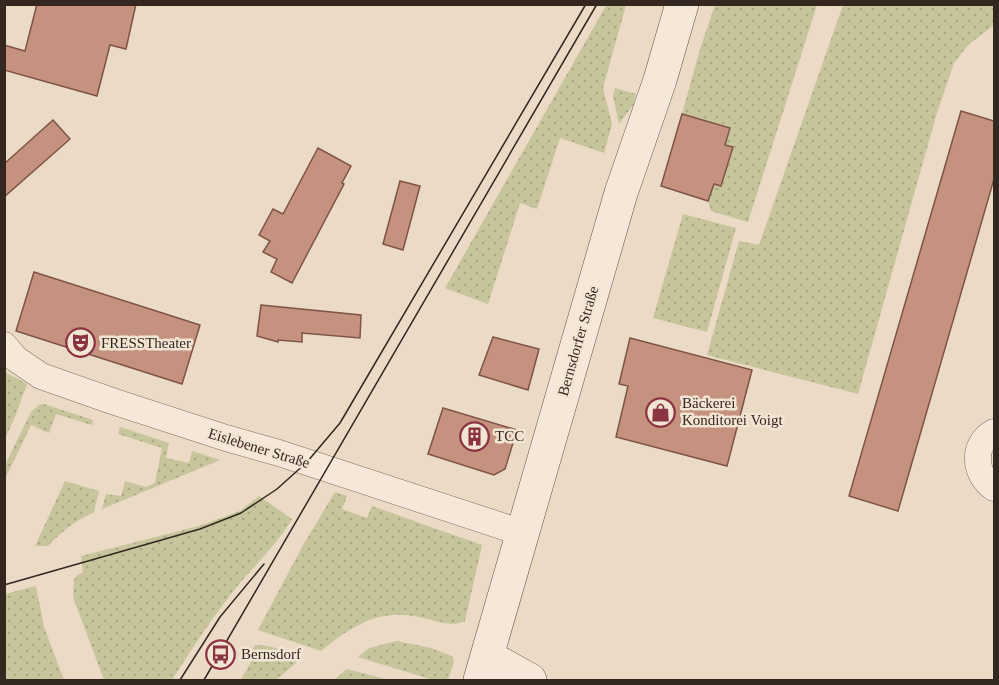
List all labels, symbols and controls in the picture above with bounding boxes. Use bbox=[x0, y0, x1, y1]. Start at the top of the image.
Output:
street label: Bernsdorfer Straße bbox=[555, 284, 601, 398]
theatre icon: FRESSTheater bbox=[64, 327, 96, 359]
place label: FRESSTheater bbox=[101, 335, 191, 351]
place label: Bäckerei Konditorei Voigt bbox=[682, 395, 784, 428]
shop icon: Bäckerei Konditorei Voigt bbox=[645, 396, 677, 428]
building icon: TCC bbox=[458, 420, 490, 452]
street label: Eislebener Straße bbox=[206, 425, 312, 471]
place label: TCC bbox=[495, 428, 524, 444]
bus stop icon: Bernsdorf bbox=[204, 638, 236, 670]
place label: Bernsdorf bbox=[241, 646, 301, 662]

